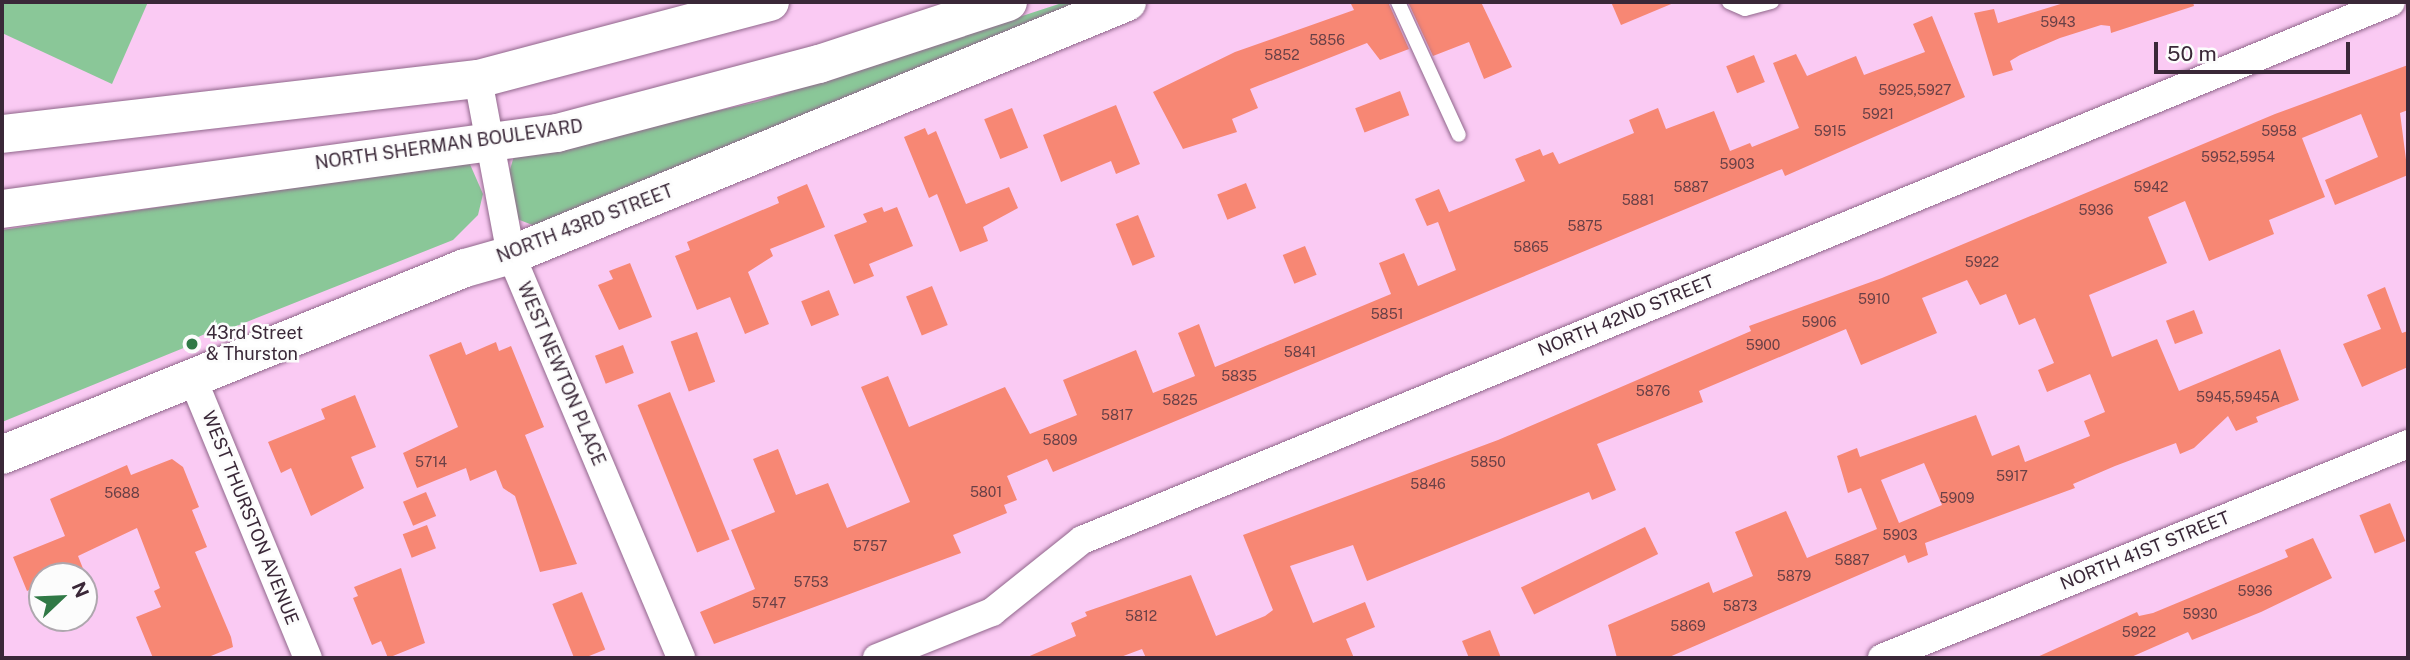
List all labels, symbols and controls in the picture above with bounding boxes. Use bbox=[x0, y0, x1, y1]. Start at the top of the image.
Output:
house number: 5943 bbox=[2040, 14, 2076, 30]
scale bar bbox=[2158, 28, 2354, 72]
house number: 5856 bbox=[1309, 32, 1345, 48]
text: 50 m bbox=[2167, 41, 2217, 66]
house number: 5852 bbox=[1264, 47, 1300, 63]
house number: 5925,5927 bbox=[1879, 82, 1951, 98]
house number: 5921 bbox=[1862, 106, 1894, 122]
street label: NORTH SHERMAN BOULEVARD bbox=[314, 116, 584, 174]
house number: 5915 bbox=[1814, 123, 1846, 139]
house number: 5958 bbox=[2261, 123, 2297, 139]
house number: 5952,5954 bbox=[2201, 149, 2275, 165]
house number: 5903 bbox=[1720, 156, 1754, 172]
house number: 5887 bbox=[1673, 179, 1709, 195]
house number: 5942 bbox=[2134, 179, 2168, 195]
street label: NORTH 43RD STREET bbox=[494, 180, 676, 268]
house number: 5881 bbox=[1622, 192, 1654, 208]
house number: 5936 bbox=[2078, 202, 2114, 218]
house number: 5875 bbox=[1567, 218, 1603, 234]
house number: 5865 bbox=[1513, 239, 1549, 255]
house number: 5922 bbox=[1965, 254, 1999, 270]
street label: NORTH 42ND STREET bbox=[1535, 271, 1717, 361]
street label: WEST NEWTON PLACE bbox=[512, 279, 610, 469]
house number: 5910 bbox=[1858, 291, 1890, 307]
house number: 5851 bbox=[1371, 306, 1403, 322]
house number: 5906 bbox=[1802, 314, 1836, 330]
place label: 43rd Street & Thurston bbox=[206, 323, 303, 366]
marker: 43rd Street & Thurston bbox=[184, 336, 200, 352]
house number: 5900 bbox=[1746, 337, 1780, 353]
house number: 5841 bbox=[1284, 344, 1316, 360]
house number: 5835 bbox=[1221, 368, 1257, 384]
house number: 5876 bbox=[1636, 383, 1670, 399]
house number: 5945,5945A bbox=[2196, 389, 2280, 405]
house number: 5825 bbox=[1162, 392, 1198, 408]
house number: 5817 bbox=[1101, 407, 1133, 423]
street label: WEST THURSTON AVENUE bbox=[197, 408, 303, 628]
house number: 5809 bbox=[1042, 432, 1078, 448]
house number: 5714 bbox=[415, 454, 447, 470]
house number: 5850 bbox=[1470, 454, 1506, 470]
house number: 5917 bbox=[1996, 468, 2028, 484]
house number: 5846 bbox=[1410, 476, 1446, 492]
house number: 5801 bbox=[970, 484, 1002, 500]
house number: 5688 bbox=[104, 485, 140, 501]
house number: 5909 bbox=[1940, 490, 1974, 506]
street label: NORTH 41ST STREET bbox=[2057, 507, 2233, 595]
house number: 5903 bbox=[1883, 527, 1917, 543]
house number: 5757 bbox=[853, 538, 887, 554]
house number: 5887 bbox=[1834, 552, 1870, 568]
north arrow bbox=[28, 562, 98, 632]
house number: 5879 bbox=[1777, 568, 1811, 584]
house number: 5753 bbox=[793, 574, 829, 590]
text: N bbox=[67, 578, 94, 601]
house number: 5936 bbox=[2237, 583, 2273, 599]
house number: 5747 bbox=[752, 595, 786, 611]
house number: 5873 bbox=[1723, 598, 1757, 614]
house number: 5930 bbox=[2183, 606, 2217, 622]
house number: 5812 bbox=[1125, 608, 1157, 624]
house number: 5869 bbox=[1670, 618, 1706, 634]
house number: 5922 bbox=[2122, 624, 2156, 640]

